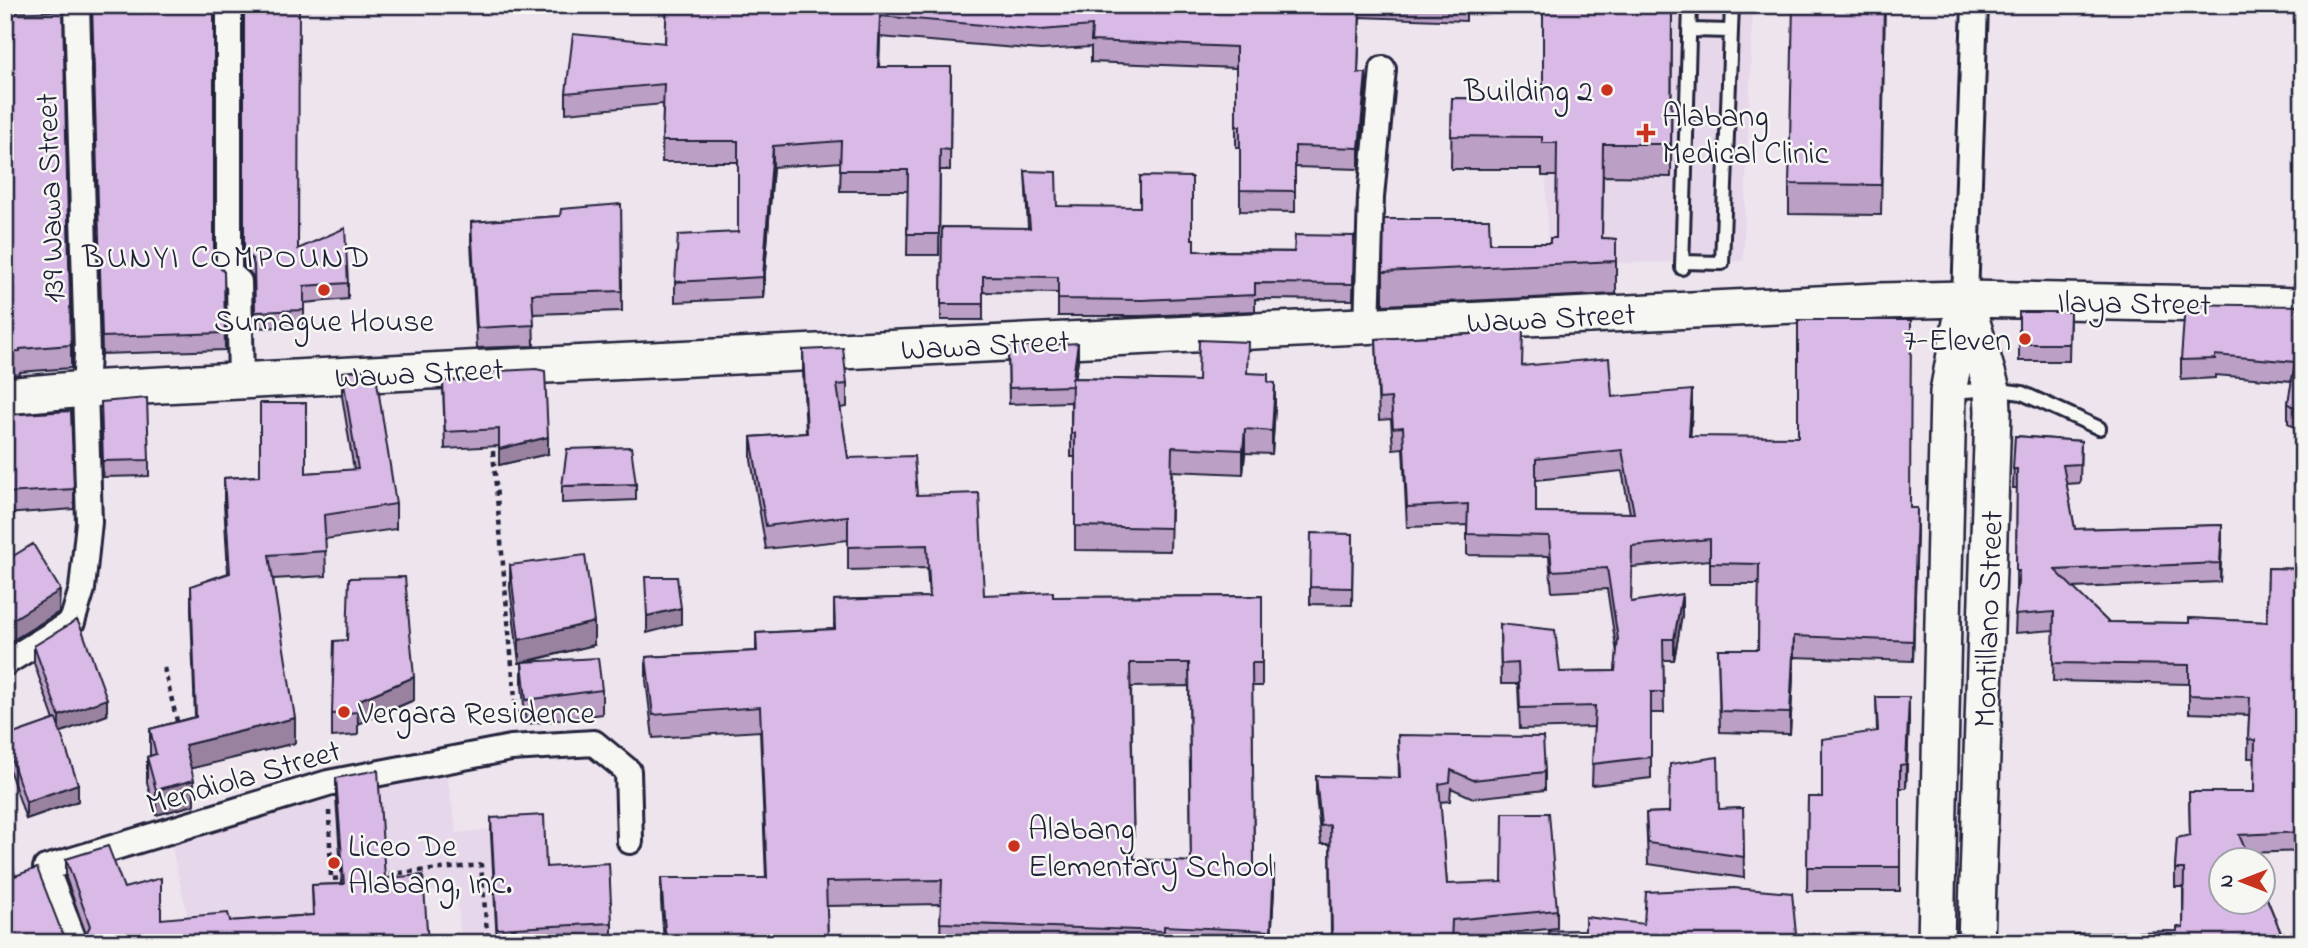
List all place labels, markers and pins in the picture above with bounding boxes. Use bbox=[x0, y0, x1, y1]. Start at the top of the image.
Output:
place label: Building 2 bbox=[1463, 70, 1593, 117]
marker: Building 2 bbox=[1599, 82, 1615, 98]
place label: Alabang Medical Clinic bbox=[1662, 95, 1830, 179]
marker: Alabang Medical Clinic bbox=[1636, 123, 1656, 143]
marker: Sumague House bbox=[316, 282, 332, 298]
place label: Sumague House bbox=[214, 300, 435, 347]
place label: 7-Eleven bbox=[1903, 319, 2011, 366]
marker: 7-Eleven bbox=[2017, 331, 2033, 347]
place label: Vergara Residence bbox=[357, 692, 596, 739]
marker: Vergara Residence bbox=[336, 704, 352, 720]
place label: Alabang Elementary School bbox=[1028, 808, 1273, 892]
place label: Liceo De Alabang, Inc. bbox=[348, 825, 512, 909]
marker: Alabang Elementary School bbox=[1006, 838, 1022, 854]
marker: Liceo De Alabang, Inc. bbox=[326, 855, 342, 871]

